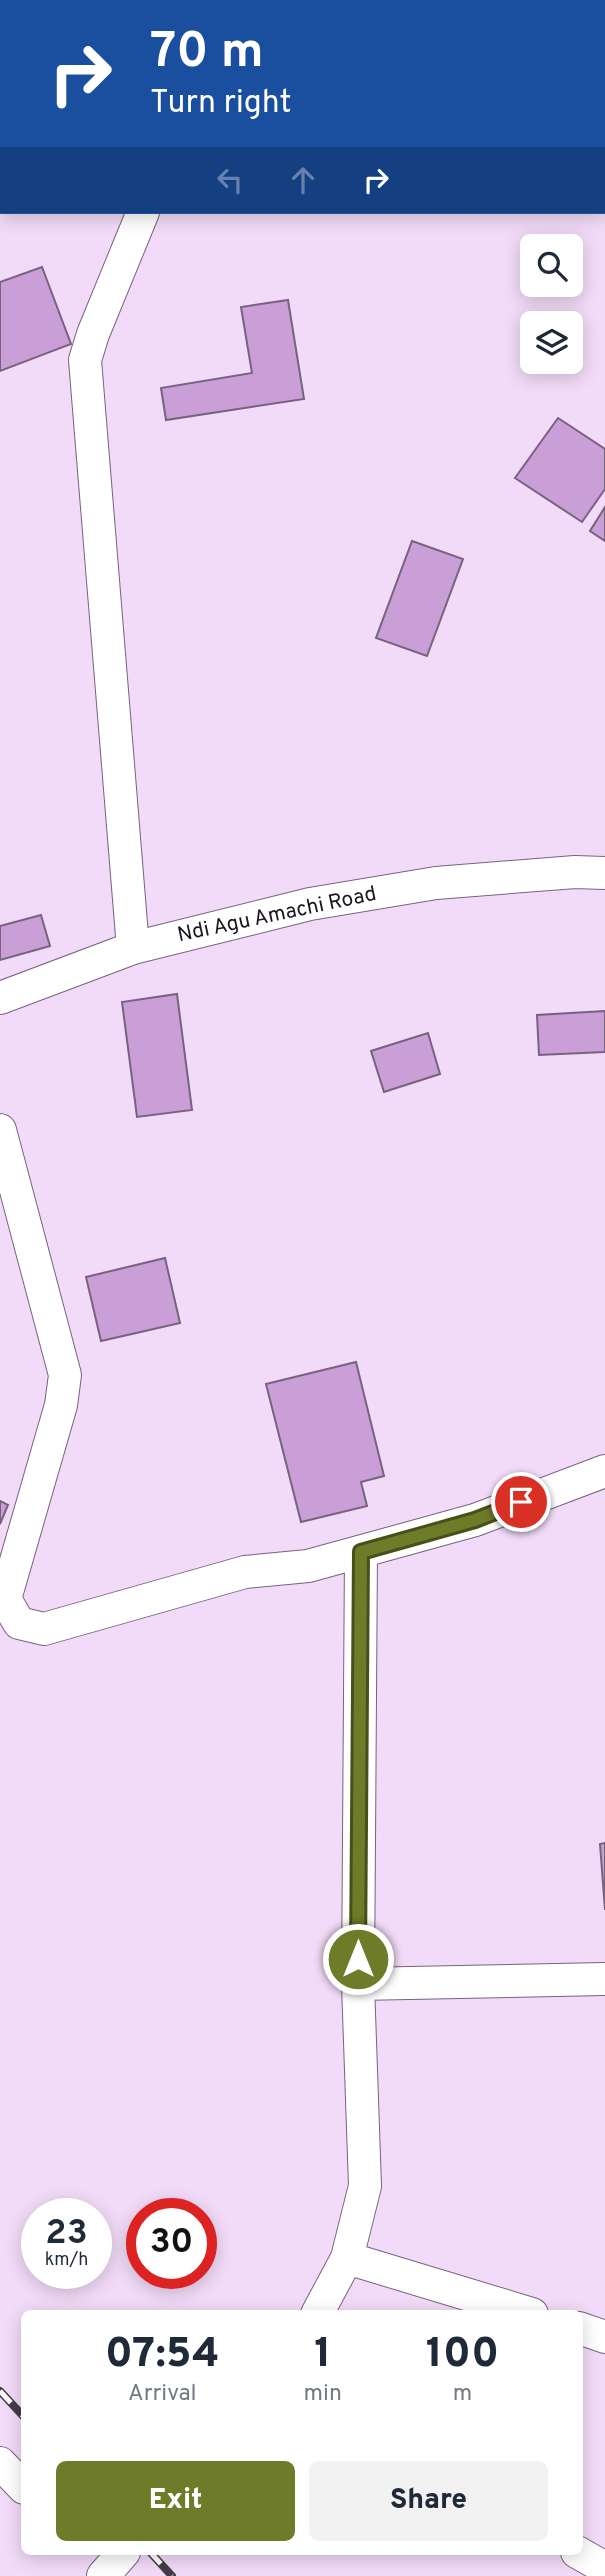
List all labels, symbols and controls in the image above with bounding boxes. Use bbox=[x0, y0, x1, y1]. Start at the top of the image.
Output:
text: 70 m bbox=[150, 23, 264, 85]
icon: right bbox=[35, 28, 126, 119]
text: Turn right bbox=[150, 84, 292, 124]
icon: left bbox=[211, 161, 249, 199]
icon: ahead bbox=[284, 161, 322, 199]
icon: right bbox=[357, 161, 395, 199]
map controls bbox=[520, 234, 583, 374]
button: search bbox=[520, 234, 583, 297]
button: layers bbox=[520, 311, 583, 374]
street label: Ndi Agu Amachi Road bbox=[175, 881, 379, 949]
pin bbox=[491, 1472, 551, 1532]
icon: arrive bbox=[502, 1483, 540, 1521]
position arrow bbox=[321, 1922, 395, 1996]
speed limit sign: 30 bbox=[126, 2198, 217, 2289]
text: 23 bbox=[45, 2212, 88, 2256]
text: km/h bbox=[45, 2249, 88, 2272]
text: 07:54 bbox=[105, 2329, 220, 2382]
text: 1 bbox=[314, 2329, 331, 2382]
text: 100 bbox=[426, 2329, 499, 2382]
text: Arrival bbox=[128, 2380, 197, 2409]
text: min bbox=[304, 2380, 342, 2409]
text: m bbox=[453, 2380, 472, 2409]
button: Exit bbox=[56, 2461, 295, 2541]
button: Share bbox=[309, 2461, 548, 2541]

